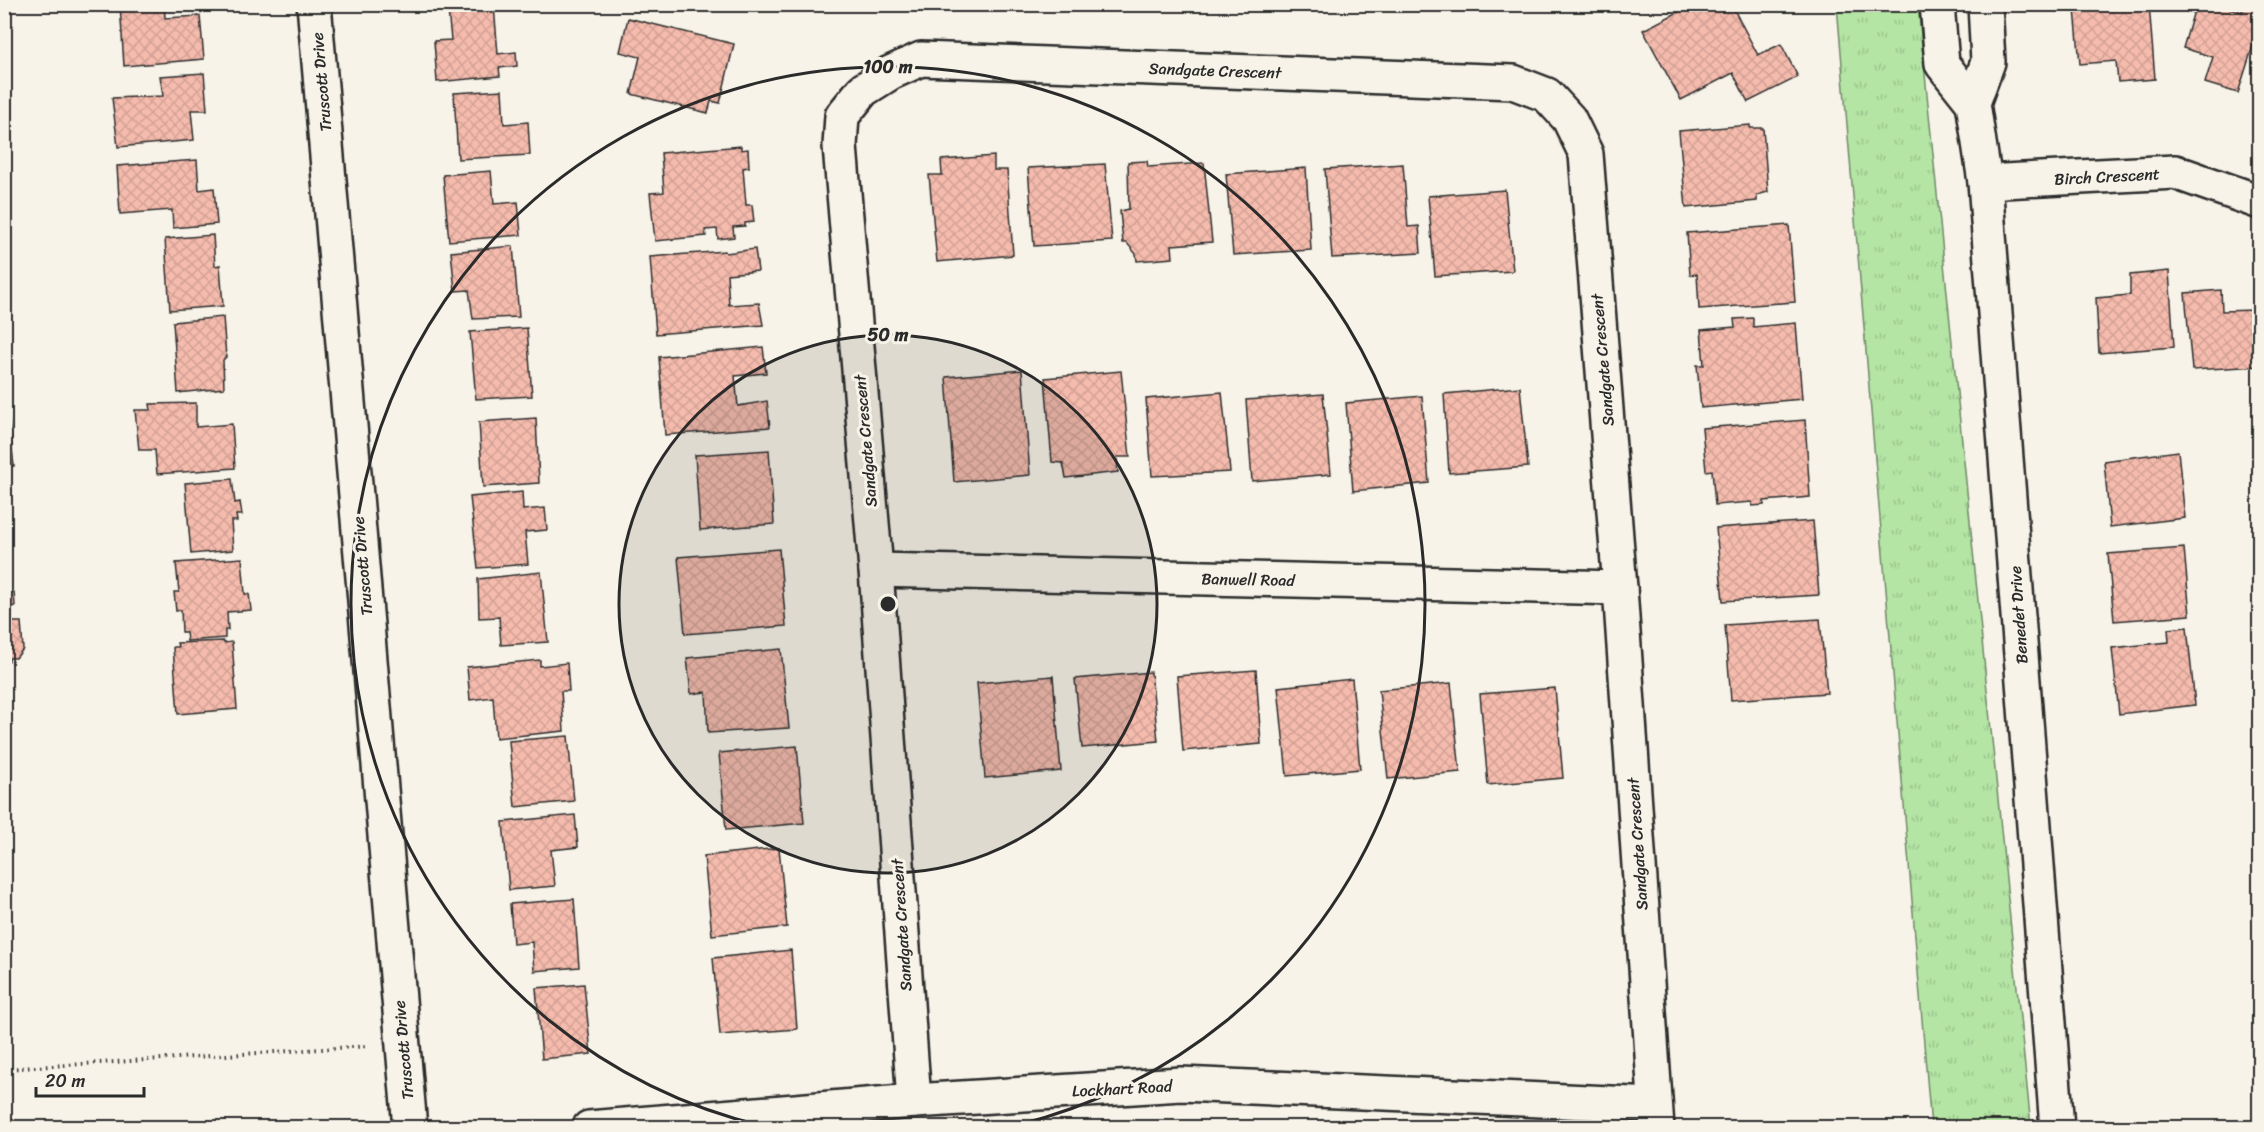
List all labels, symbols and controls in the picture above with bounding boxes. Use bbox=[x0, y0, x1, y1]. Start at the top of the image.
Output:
street label: Truscott Drive bbox=[303, 31, 340, 133]
text: 100 m bbox=[864, 51, 913, 83]
street label: Sandgate Crescent bbox=[1148, 54, 1282, 87]
street label: Birch Crescent bbox=[2054, 159, 2160, 194]
street label: Sandgate Crescent bbox=[1582, 292, 1623, 427]
text: 50 m bbox=[868, 319, 909, 351]
street label: Sandgate Crescent bbox=[845, 373, 886, 508]
street label: Truscott Drive bbox=[344, 515, 381, 617]
street label: Banwell Road bbox=[1201, 564, 1297, 595]
street label: Benedet Drive bbox=[2001, 565, 2036, 665]
centre of rings bbox=[878, 594, 898, 614]
street label: Sandgate Crescent bbox=[1618, 776, 1657, 911]
street label: Sandgate Crescent bbox=[882, 857, 921, 992]
street label: Truscott Drive bbox=[385, 999, 422, 1101]
scale bar bbox=[36, 1060, 144, 1098]
text: 20 m bbox=[45, 1065, 85, 1097]
street label: Lockhart Road bbox=[1071, 1071, 1174, 1106]

